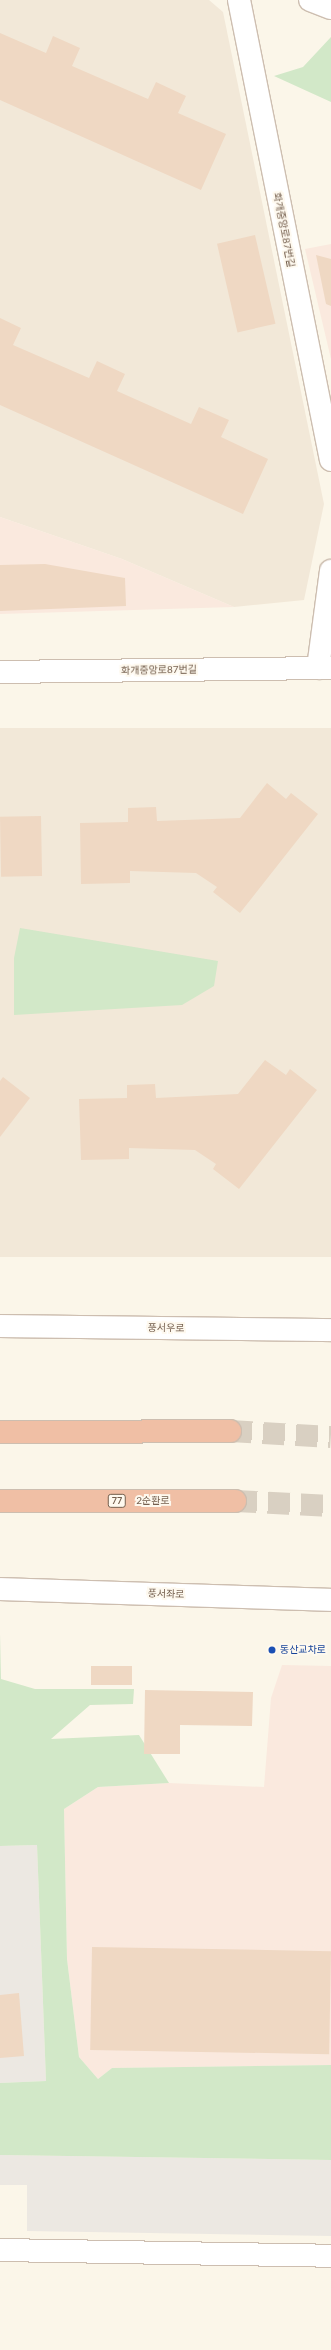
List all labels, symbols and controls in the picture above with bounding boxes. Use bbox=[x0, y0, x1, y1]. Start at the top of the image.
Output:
street label: 화개중앙로87번길 bbox=[271, 192, 297, 268]
street label: 화개중앙로87번길 bbox=[121, 663, 197, 677]
street label: 풍서우로 bbox=[147, 1322, 185, 1334]
road number: 77 bbox=[107, 1494, 127, 1508]
street label: 2순환로 bbox=[136, 1495, 170, 1507]
street label: 풍서좌로 bbox=[147, 1587, 185, 1601]
place label: 동산교차로 bbox=[280, 1644, 326, 1656]
marker: 동산교차로 bbox=[267, 1645, 277, 1655]

